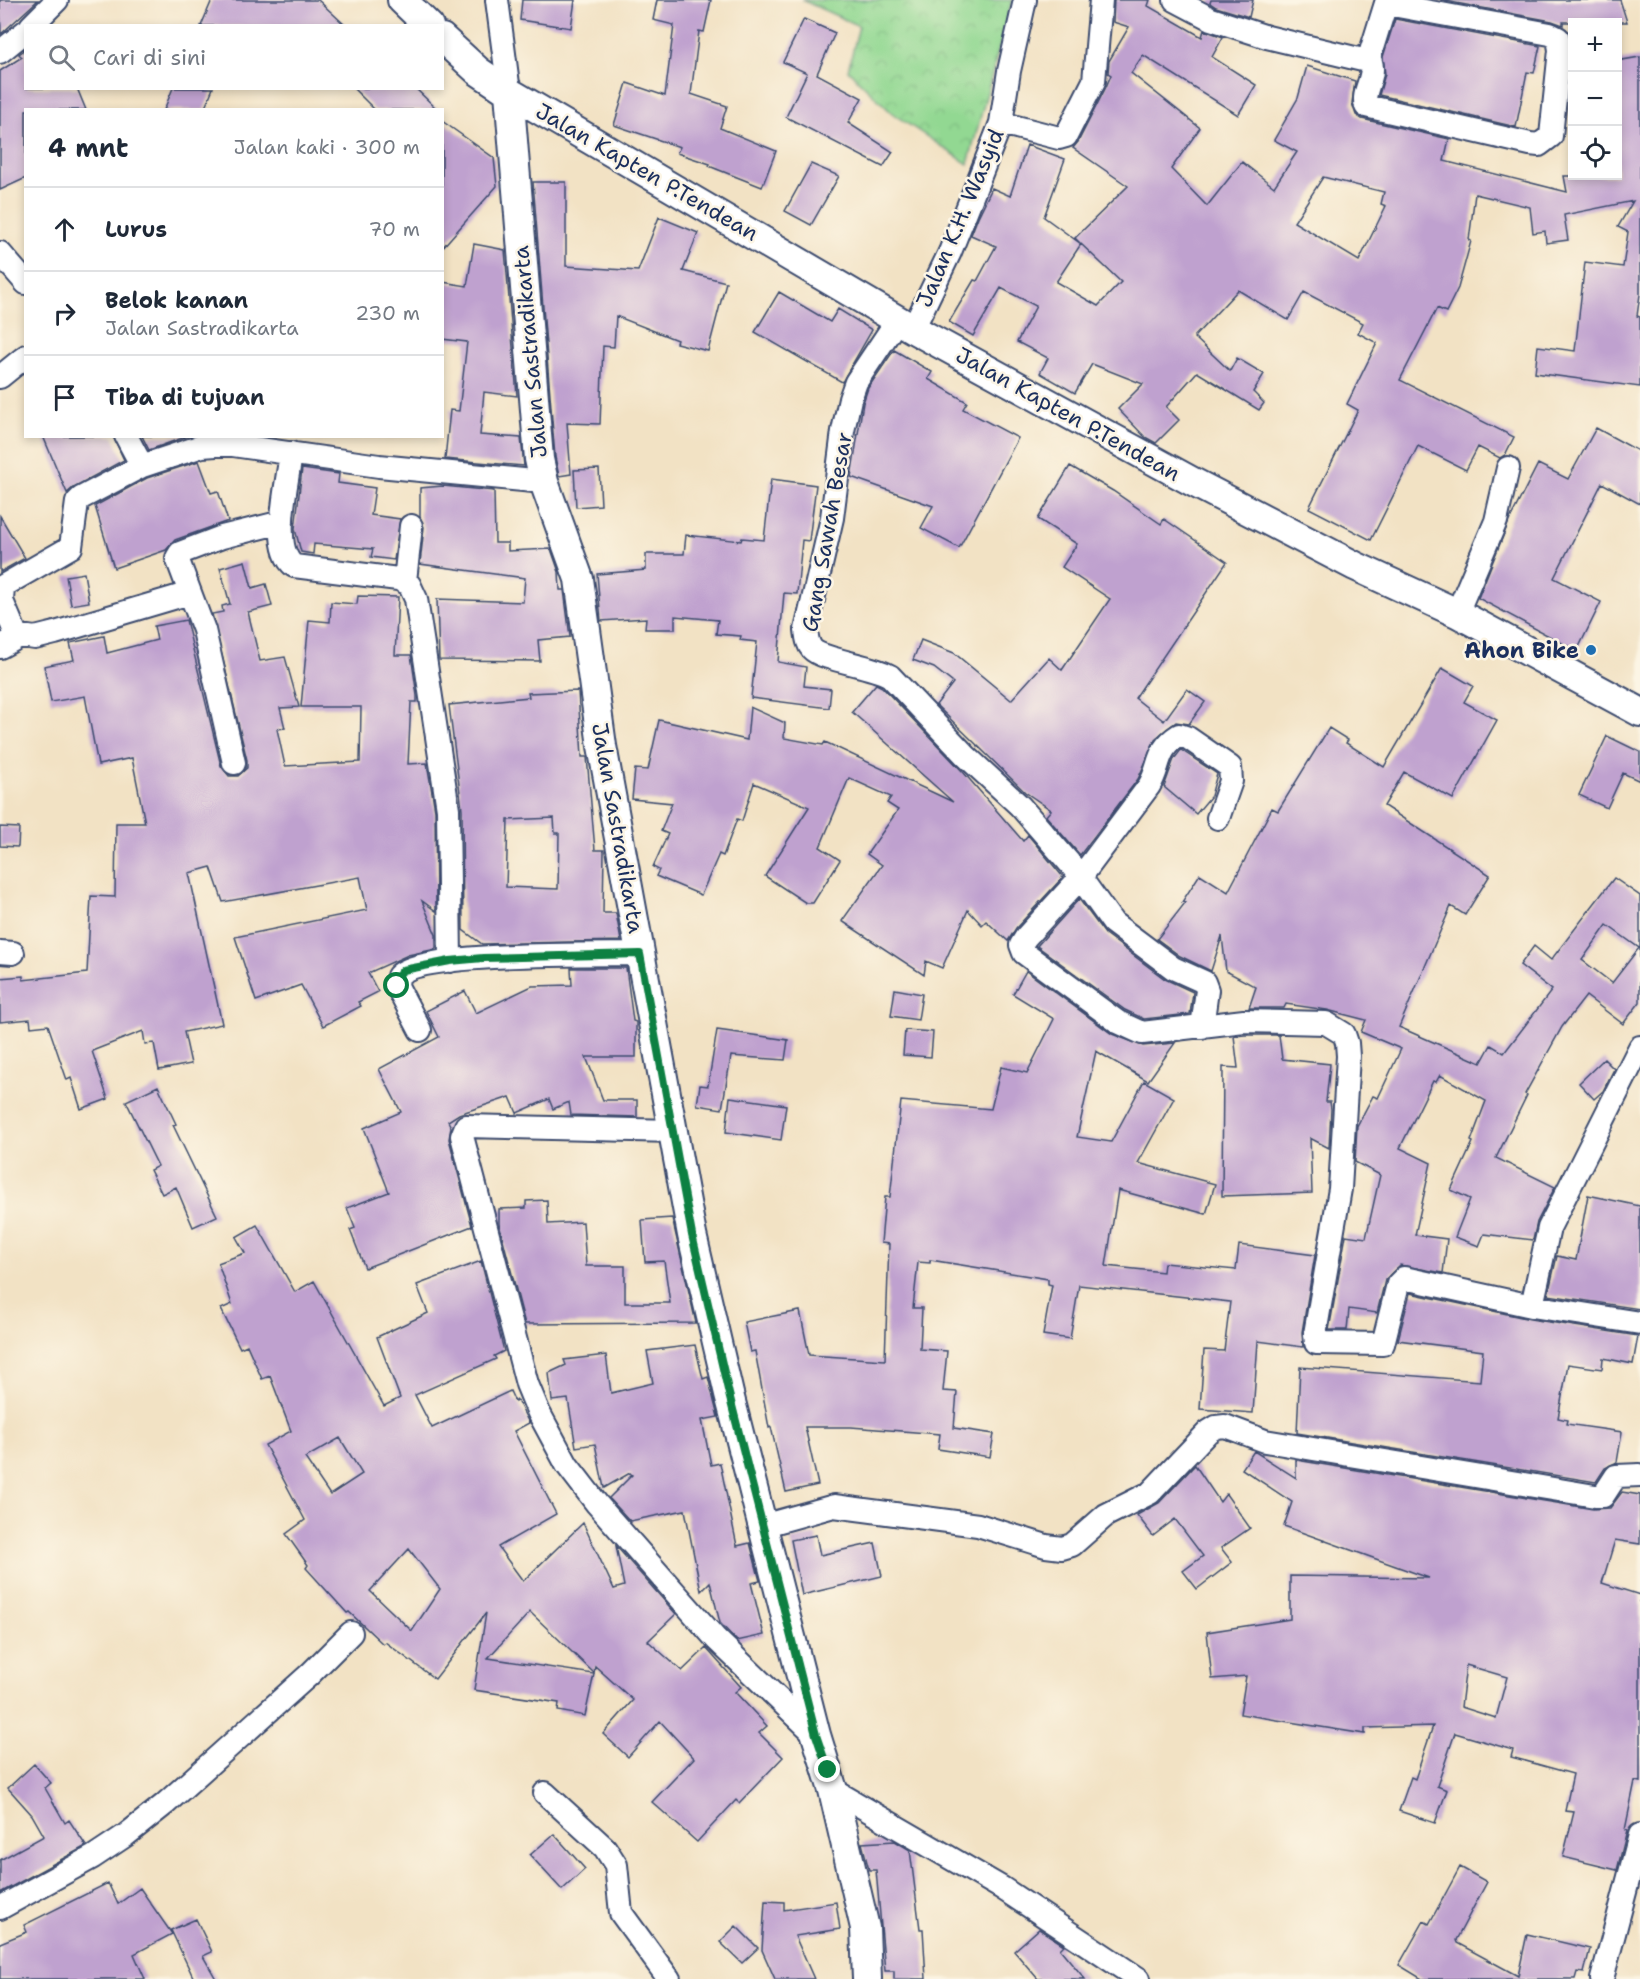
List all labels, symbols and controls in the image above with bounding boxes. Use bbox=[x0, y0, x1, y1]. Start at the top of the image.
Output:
map controls bbox=[1568, 18, 1622, 180]
button: + bbox=[1568, 18, 1622, 72]
search box bbox=[24, 24, 444, 90]
icon: search bbox=[45, 41, 78, 74]
text: Cari di sini bbox=[93, 43, 206, 72]
button: − bbox=[1568, 72, 1622, 126]
street label: Jalan Kapten P.Tendean bbox=[530, 96, 764, 248]
street label: Jalan K.H. Wasyid bbox=[909, 124, 1011, 312]
button: locate bbox=[1568, 126, 1622, 180]
text: 4 mnt bbox=[48, 130, 128, 165]
text: Jalan kaki · 300 m bbox=[234, 134, 420, 160]
icon: ahead bbox=[48, 213, 81, 246]
text: Lurus bbox=[105, 215, 167, 244]
text: 70 m bbox=[368, 216, 420, 242]
street label: Jalan Sastradikarta bbox=[506, 244, 554, 459]
text: Belok kanan bbox=[105, 286, 248, 315]
icon: right bbox=[48, 297, 81, 330]
text: 230 m bbox=[355, 300, 420, 326]
text: Jalan Sastradikarta bbox=[105, 315, 299, 341]
street label: Jalan Kapten P.Tendean bbox=[951, 340, 1185, 488]
icon: arrive bbox=[48, 381, 81, 414]
text: Tiba di tujuan bbox=[105, 383, 265, 412]
street label: Gang Sawah Besar bbox=[795, 430, 859, 634]
place label: Ahon Bike bbox=[1464, 636, 1579, 665]
marker: Ahon Bike bbox=[1584, 643, 1598, 657]
street label: Jalan Sastradikarta bbox=[585, 721, 651, 936]
route start bbox=[383, 972, 409, 998]
route end bbox=[814, 1756, 840, 1782]

